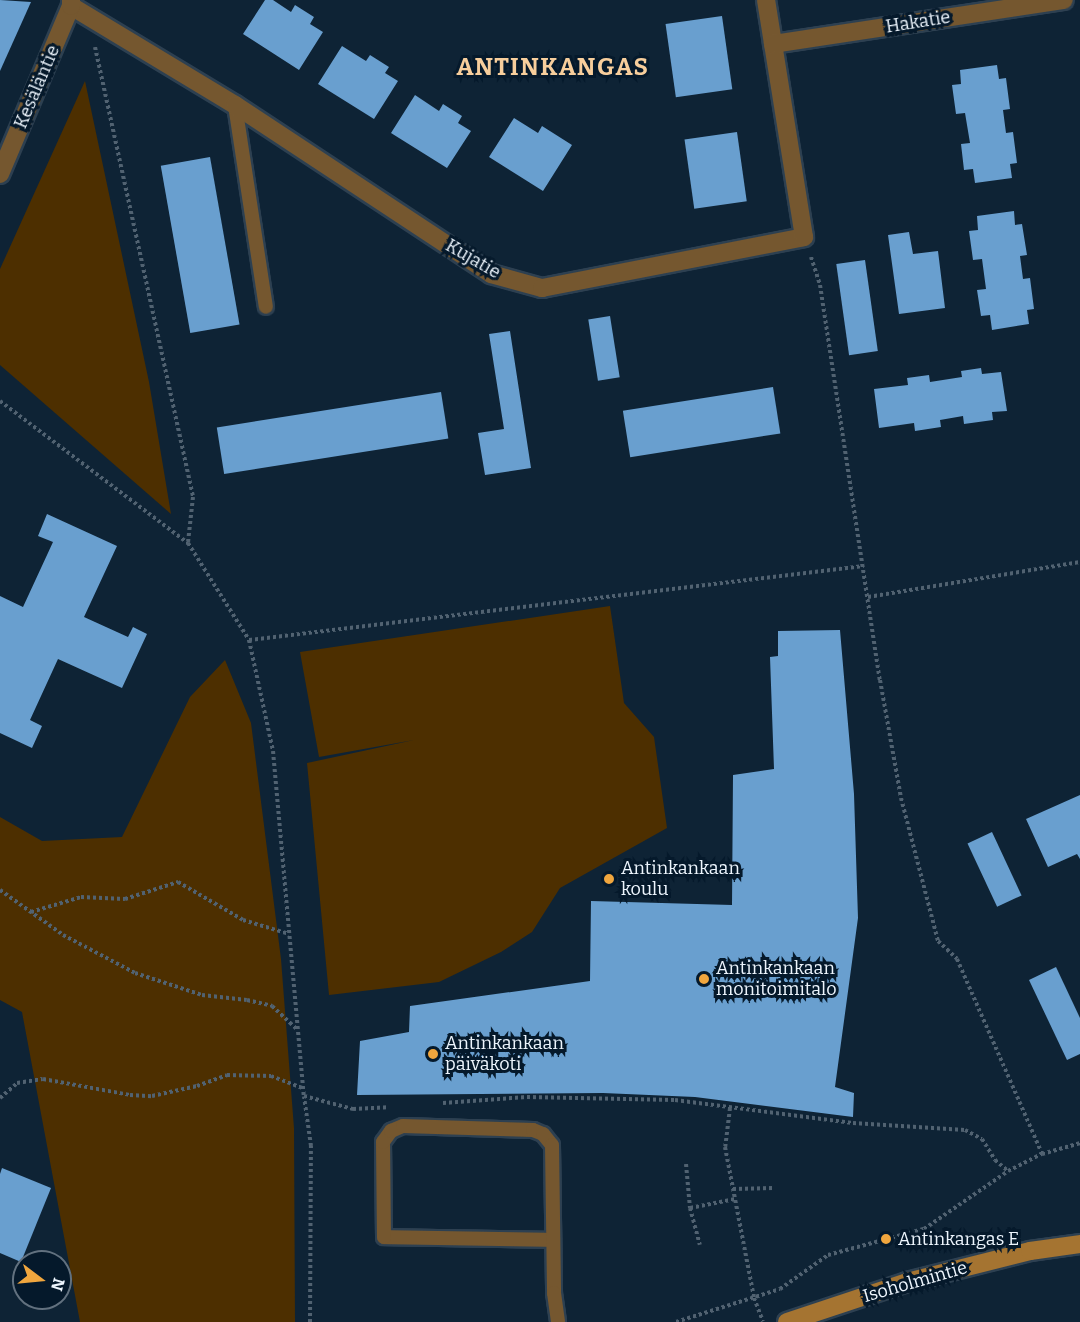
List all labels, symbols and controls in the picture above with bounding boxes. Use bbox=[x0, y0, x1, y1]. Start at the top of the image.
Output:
street label: Hakatie bbox=[884, 6, 952, 38]
street label: Kesäläntie bbox=[10, 42, 64, 132]
district label: ANTINKANGAS bbox=[456, 54, 650, 82]
street label: Kujatie bbox=[442, 235, 504, 283]
place label: Antinkankaan koulu bbox=[621, 858, 740, 900]
marker: Antinkankaan koulu bbox=[602, 872, 616, 886]
place label: Antinkankaan monitoimitalo bbox=[716, 958, 837, 1000]
marker: Antinkankaan monitoimitalo bbox=[697, 972, 711, 986]
place label: Antinkankaan päiväkoti bbox=[445, 1033, 564, 1076]
marker: Antinkankaan päiväkoti bbox=[426, 1047, 440, 1061]
place label: Antinkangas E bbox=[898, 1228, 1019, 1250]
marker: Antinkangas E bbox=[879, 1232, 893, 1246]
north arrow bbox=[12, 1250, 72, 1310]
street label: Isoholmintie bbox=[860, 1257, 970, 1307]
text: N bbox=[47, 1276, 69, 1293]

